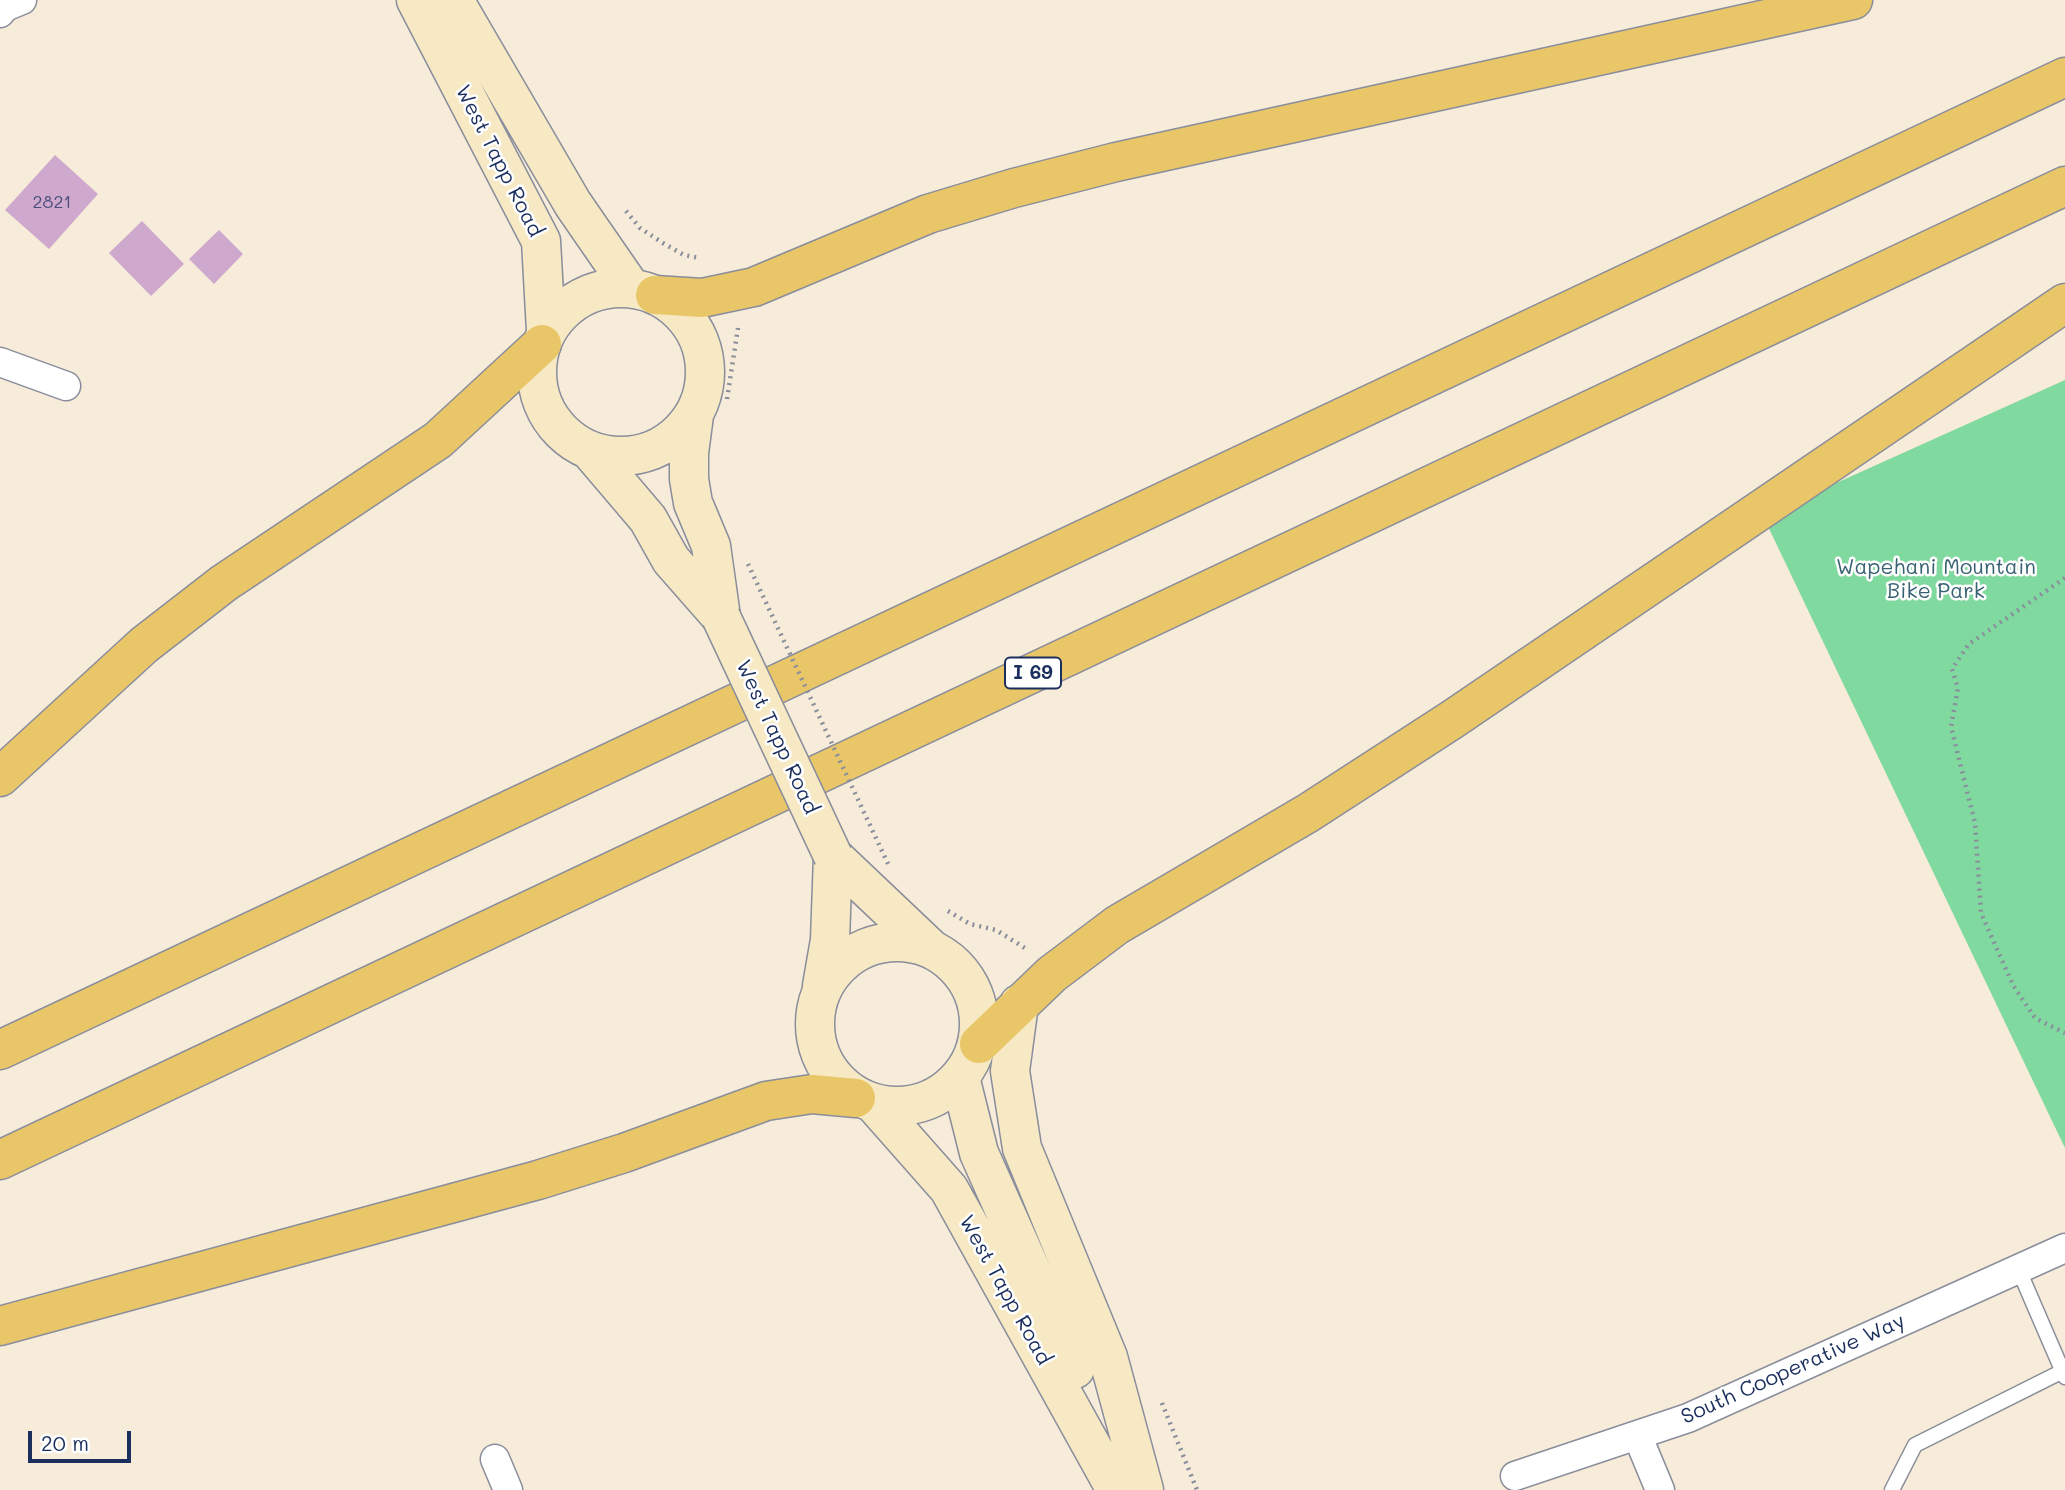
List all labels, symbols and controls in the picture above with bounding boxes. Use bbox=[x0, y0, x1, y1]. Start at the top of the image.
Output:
street label: West Tapp Road bbox=[450, 81, 548, 241]
house number: 2821 bbox=[33, 191, 71, 213]
park label: Wapehani Mountain Bike Park bbox=[1836, 555, 2036, 605]
street label: West Tapp Road bbox=[730, 656, 824, 818]
road number: I 69 bbox=[1005, 658, 1061, 688]
street label: West Tapp Road bbox=[953, 1211, 1057, 1369]
street label: South Cooperative Way bbox=[1677, 1308, 1909, 1430]
scale bar bbox=[32, 1416, 135, 1460]
text: 20 m bbox=[41, 1429, 89, 1456]

